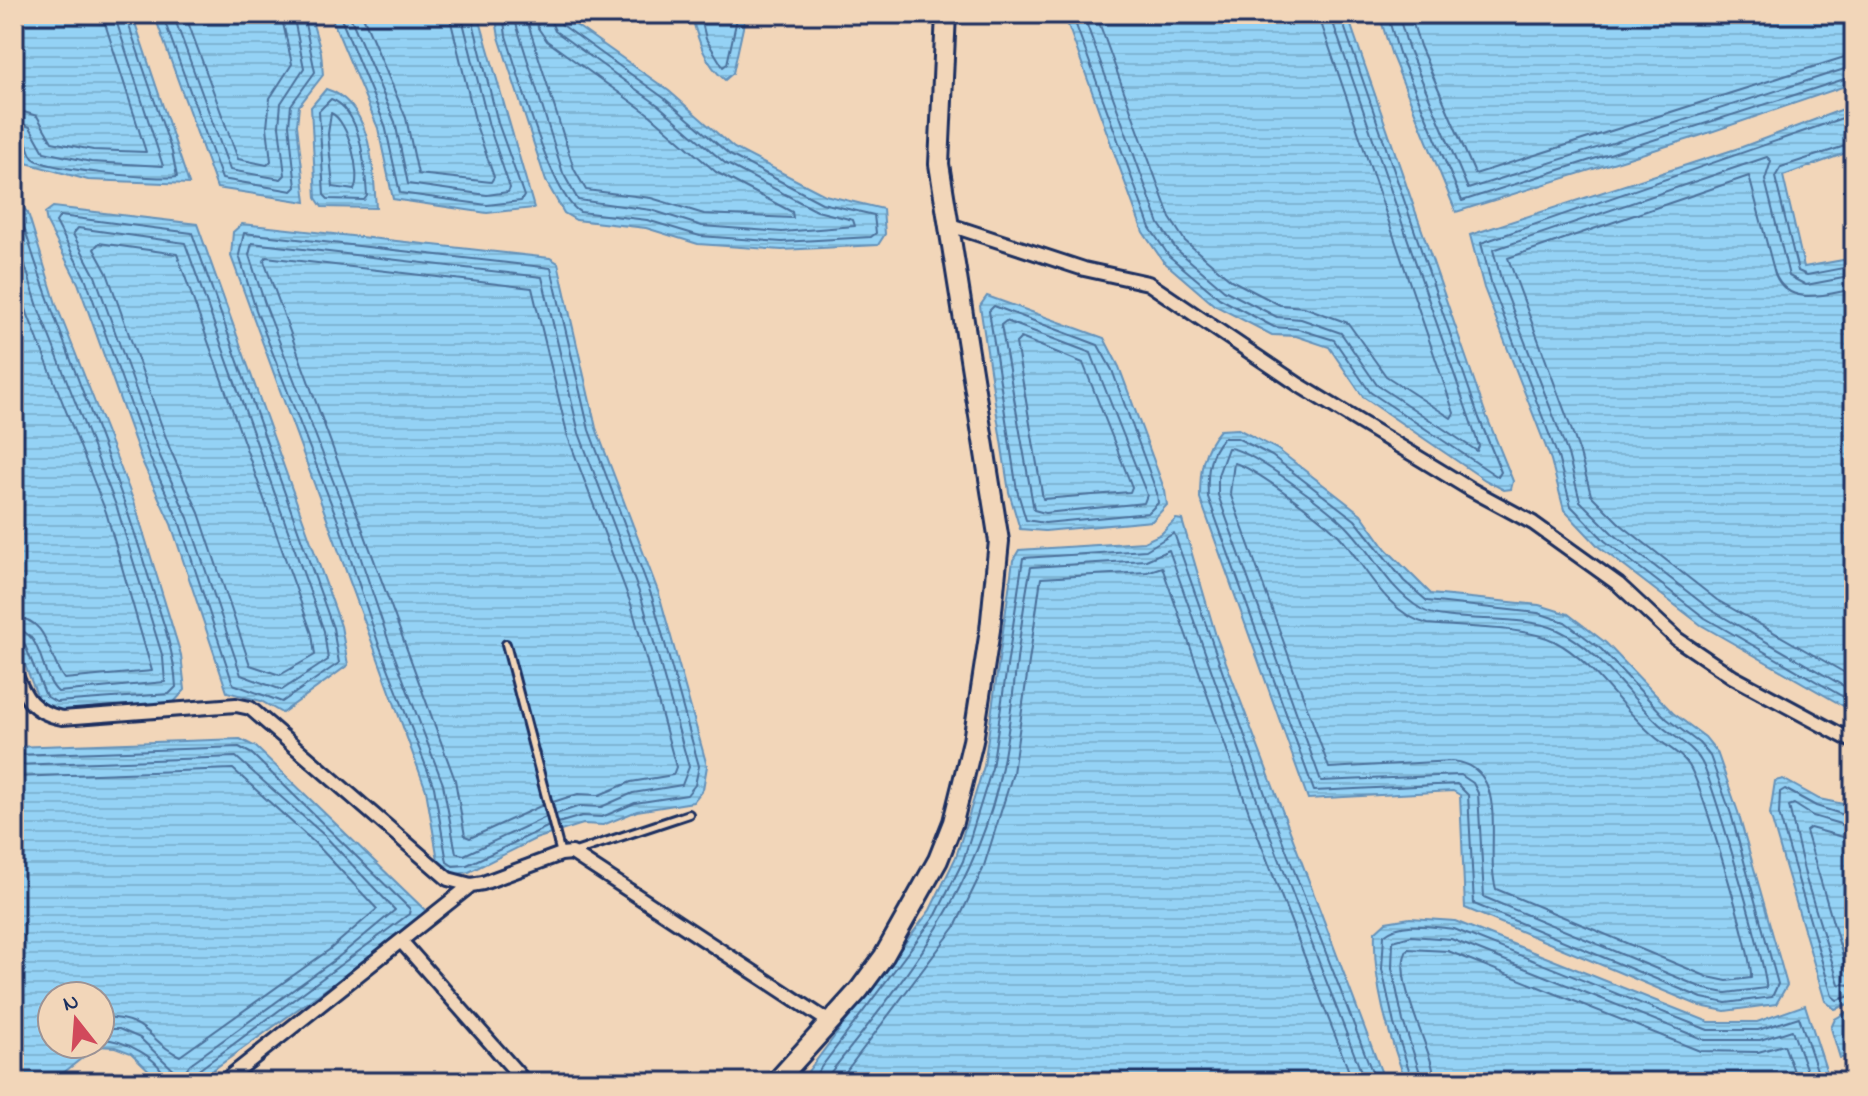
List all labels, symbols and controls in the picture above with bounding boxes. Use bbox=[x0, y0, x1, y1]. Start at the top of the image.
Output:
north arrow bbox=[36, 980, 116, 1060]
text: N bbox=[59, 986, 83, 1021]

